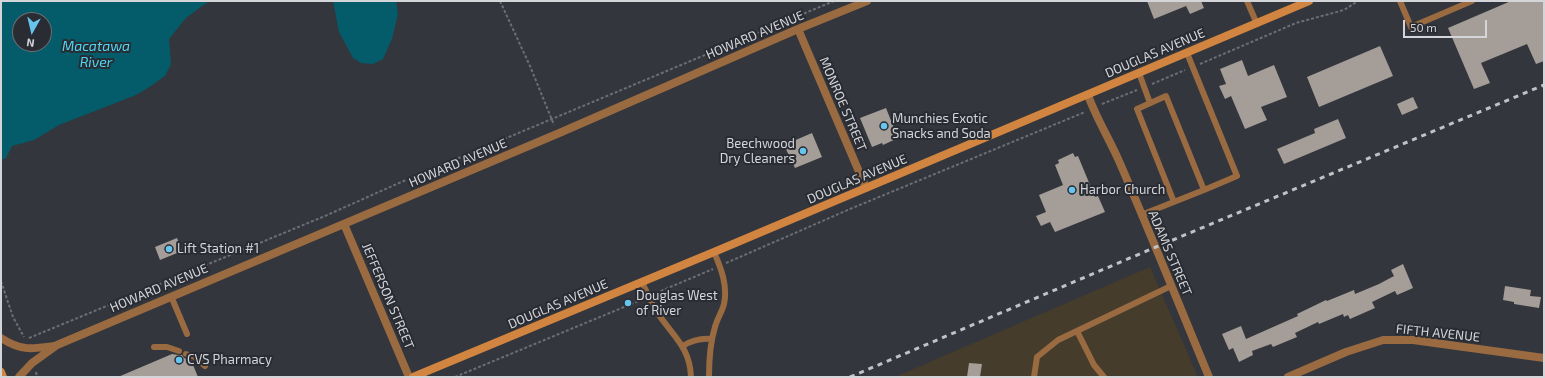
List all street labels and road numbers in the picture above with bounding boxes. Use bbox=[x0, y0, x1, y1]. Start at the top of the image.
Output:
street label: HOWARD AVENUE bbox=[704, 7, 806, 63]
street label: DOUGLAS AVENUE bbox=[1103, 25, 1207, 81]
street label: MONROE STREET bbox=[816, 54, 870, 154]
street label: HOWARD AVENUE bbox=[407, 135, 509, 191]
street label: DOUGLAS AVENUE bbox=[805, 151, 909, 207]
street label: ADAMS STREET bbox=[1145, 208, 1195, 298]
street label: JEFFERSON STREET bbox=[359, 240, 417, 352]
street label: HOWARD AVENUE bbox=[108, 260, 210, 316]
street label: DOUGLAS AVENUE bbox=[506, 276, 610, 332]
street label: FIFTH AVENUE bbox=[1395, 321, 1481, 345]

